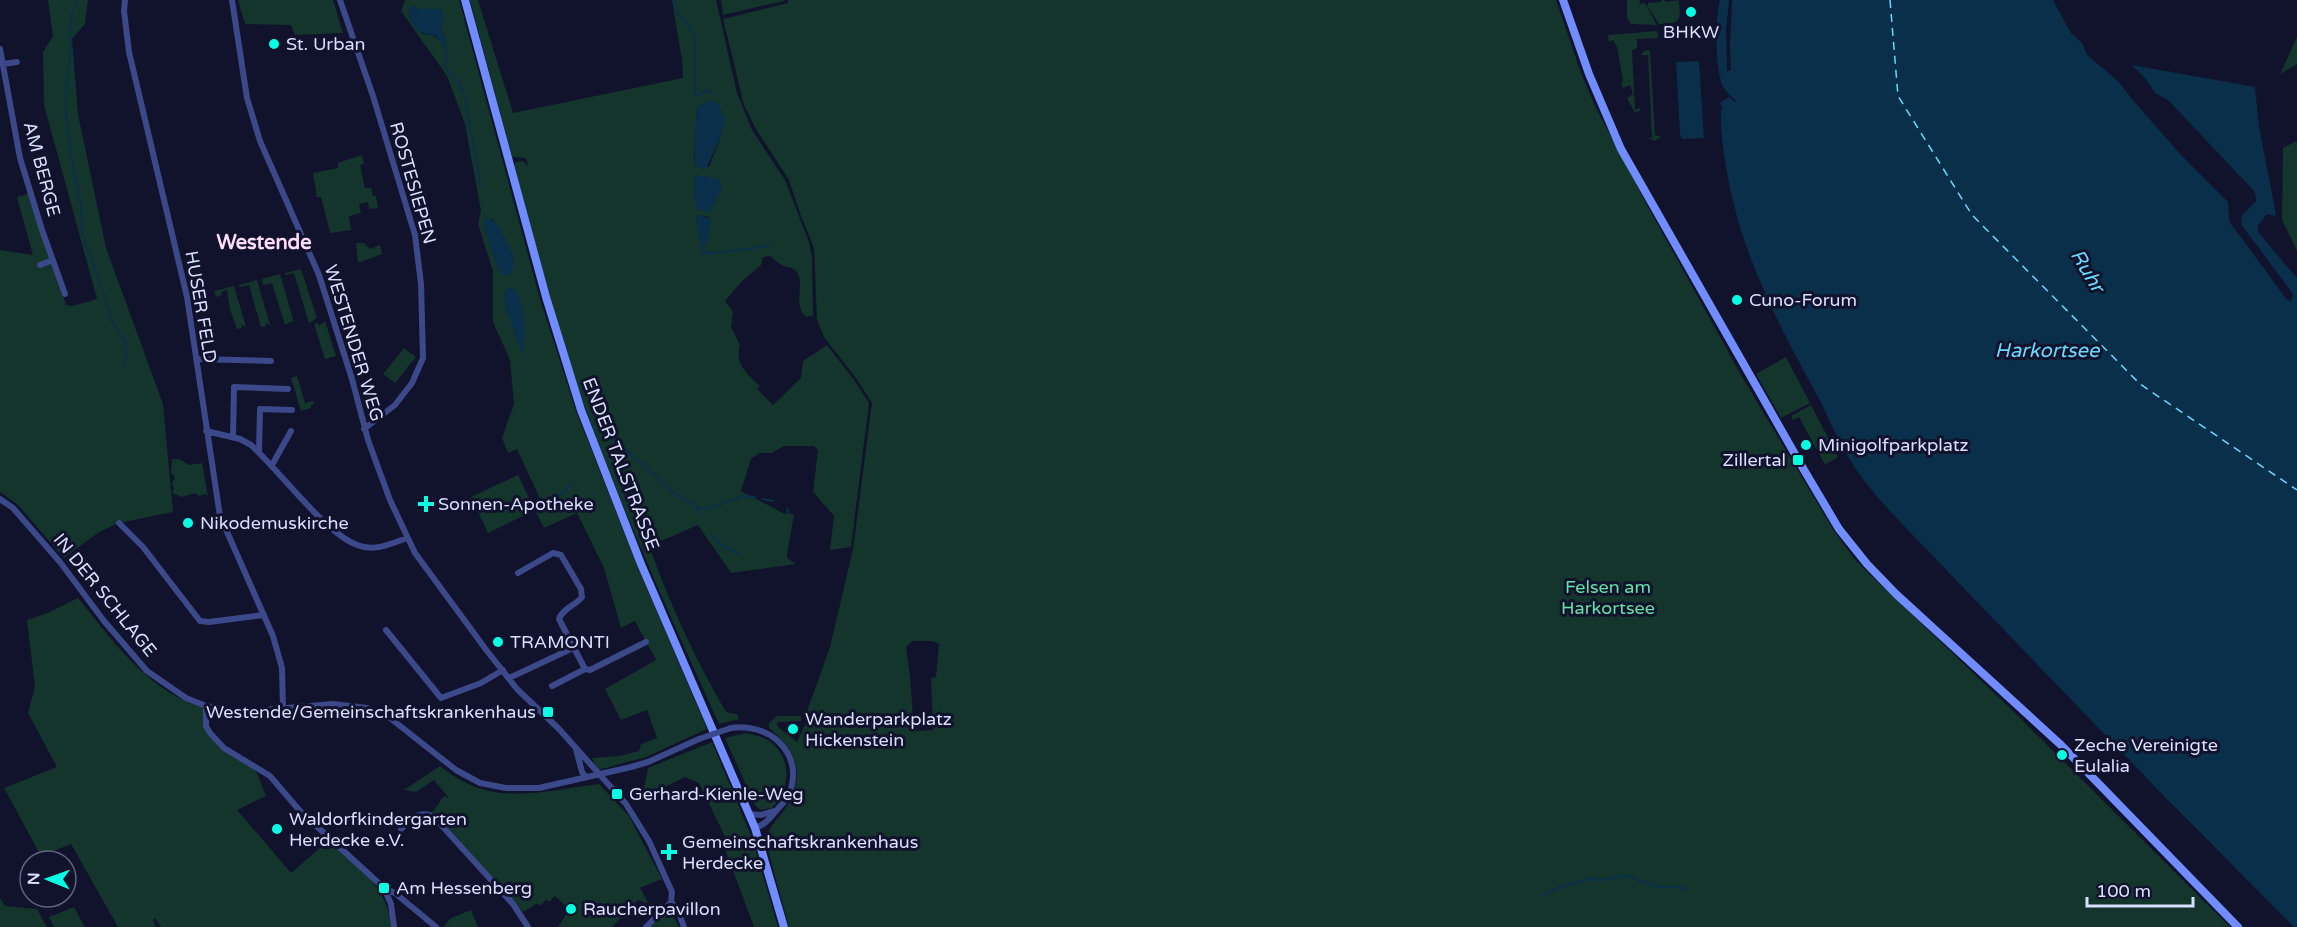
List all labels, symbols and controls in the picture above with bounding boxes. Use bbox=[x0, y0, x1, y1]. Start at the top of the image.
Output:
marker: BHKW bbox=[1684, 5, 1698, 19]
place label: BHKW bbox=[1663, 21, 1719, 43]
place label: St. Urban bbox=[286, 33, 366, 55]
marker: St. Urban bbox=[267, 37, 281, 51]
street label: AM BERGE bbox=[19, 119, 65, 219]
street label: ROSTESIEPEN bbox=[385, 119, 441, 247]
district label: Westende bbox=[216, 231, 312, 255]
water label: Ruhr bbox=[2065, 245, 2110, 299]
street label: HUSER FELD bbox=[180, 249, 222, 365]
street label: WESTENDER WEG bbox=[320, 262, 388, 424]
place label: Cuno-Forum bbox=[1749, 289, 1857, 311]
marker: Cuno-Forum bbox=[1730, 293, 1744, 307]
water label: Harkortsee bbox=[1995, 339, 2101, 363]
street label: ENDER TALSTRASSE bbox=[578, 374, 664, 554]
place label: Minigolfparkplatz bbox=[1818, 434, 1969, 456]
marker: Minigolfparkplatz bbox=[1799, 438, 1813, 452]
place label: Zillertal bbox=[1723, 449, 1786, 471]
marker: Zillertal bbox=[1791, 453, 1805, 467]
place label: Sonnen-Apotheke bbox=[438, 493, 594, 515]
marker: Sonnen-Apotheke bbox=[419, 497, 433, 511]
place label: Nikodemuskirche bbox=[200, 512, 349, 534]
marker: Nikodemuskirche bbox=[181, 516, 195, 530]
street label: IN DER SCHLAGE bbox=[49, 529, 161, 661]
park label: Felsen am Harkortsee bbox=[1561, 576, 1655, 619]
place label: TRAMONTI bbox=[510, 631, 610, 653]
marker: TRAMONTI bbox=[491, 635, 505, 649]
place label: Westende/Gemeinschaftskrankenhaus bbox=[206, 701, 536, 723]
marker: Westende/Gemeinschaftskrankenhaus bbox=[541, 705, 555, 719]
place label: Wanderparkplatz Hickenstein bbox=[805, 708, 952, 751]
marker: Wanderparkplatz Hickenstein bbox=[786, 722, 800, 736]
place label: Zeche Vereinigte Eulalia bbox=[2074, 734, 2218, 777]
marker: Zeche Vereinigte Eulalia bbox=[2055, 748, 2069, 762]
place label: Gerhard-Kienle-Weg bbox=[629, 783, 804, 805]
marker: Gerhard-Kienle-Weg bbox=[610, 787, 624, 801]
place label: Waldorfkindergarten Herdecke e.V. bbox=[289, 808, 467, 851]
marker: Waldorfkindergarten Herdecke e.V. bbox=[270, 822, 284, 836]
place label: Gemeinschaftskrankenhaus Herdecke bbox=[682, 831, 918, 874]
marker: Gemeinschaftskrankenhaus Herdecke bbox=[660, 843, 678, 861]
north arrow bbox=[18, 849, 78, 909]
scale bar bbox=[2087, 870, 2194, 908]
text: N bbox=[24, 872, 44, 885]
place label: Am Hessenberg bbox=[396, 877, 532, 899]
text: 100 m bbox=[2096, 880, 2151, 902]
marker: Am Hessenberg bbox=[377, 881, 391, 895]
place label: Raucherpavillon bbox=[583, 898, 721, 920]
marker: Raucherpavillon bbox=[564, 902, 578, 916]

